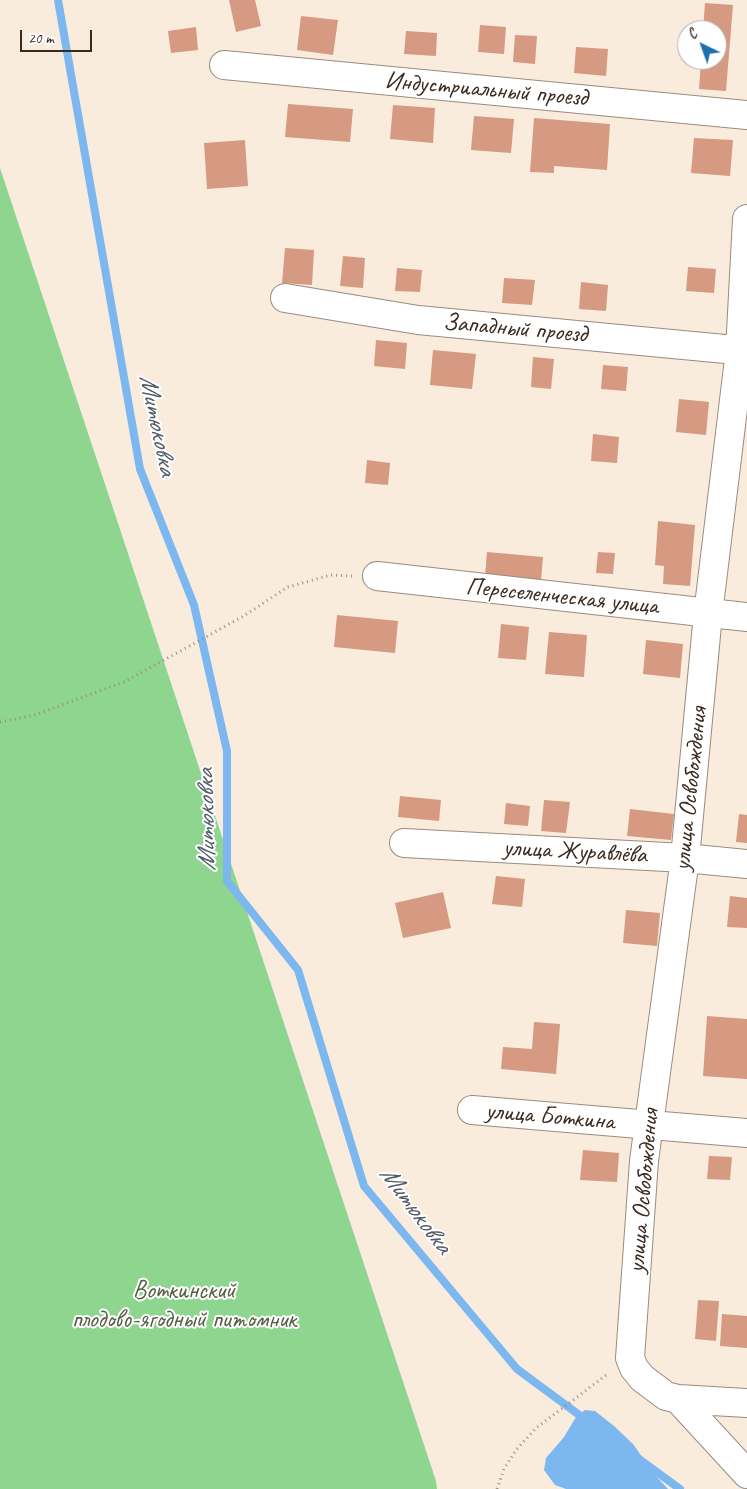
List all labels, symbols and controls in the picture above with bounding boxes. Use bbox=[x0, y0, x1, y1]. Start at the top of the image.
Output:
scale bar bbox=[22, 20, 95, 52]
north arrow bbox=[677, 20, 727, 70]
text: С bbox=[684, 26, 701, 43]
text: 20 m bbox=[28, 29, 54, 48]
street label: Индустриальный проезд bbox=[383, 66, 589, 114]
street label: Западный проезд bbox=[442, 308, 588, 350]
water label: Митюковка bbox=[131, 372, 183, 478]
street label: Переселенческая улица bbox=[464, 572, 660, 622]
street label: улица Освобождения bbox=[667, 706, 715, 872]
water label: Митюковка bbox=[191, 769, 223, 871]
street label: улица Журавлёва bbox=[502, 833, 648, 871]
street label: улица Боткина bbox=[484, 1096, 616, 1138]
street label: улица Освобождения bbox=[622, 1108, 666, 1274]
water label: Митюковка bbox=[372, 1160, 458, 1260]
park label: Воткинский плодово-ягодный питомник bbox=[72, 1276, 296, 1335]

